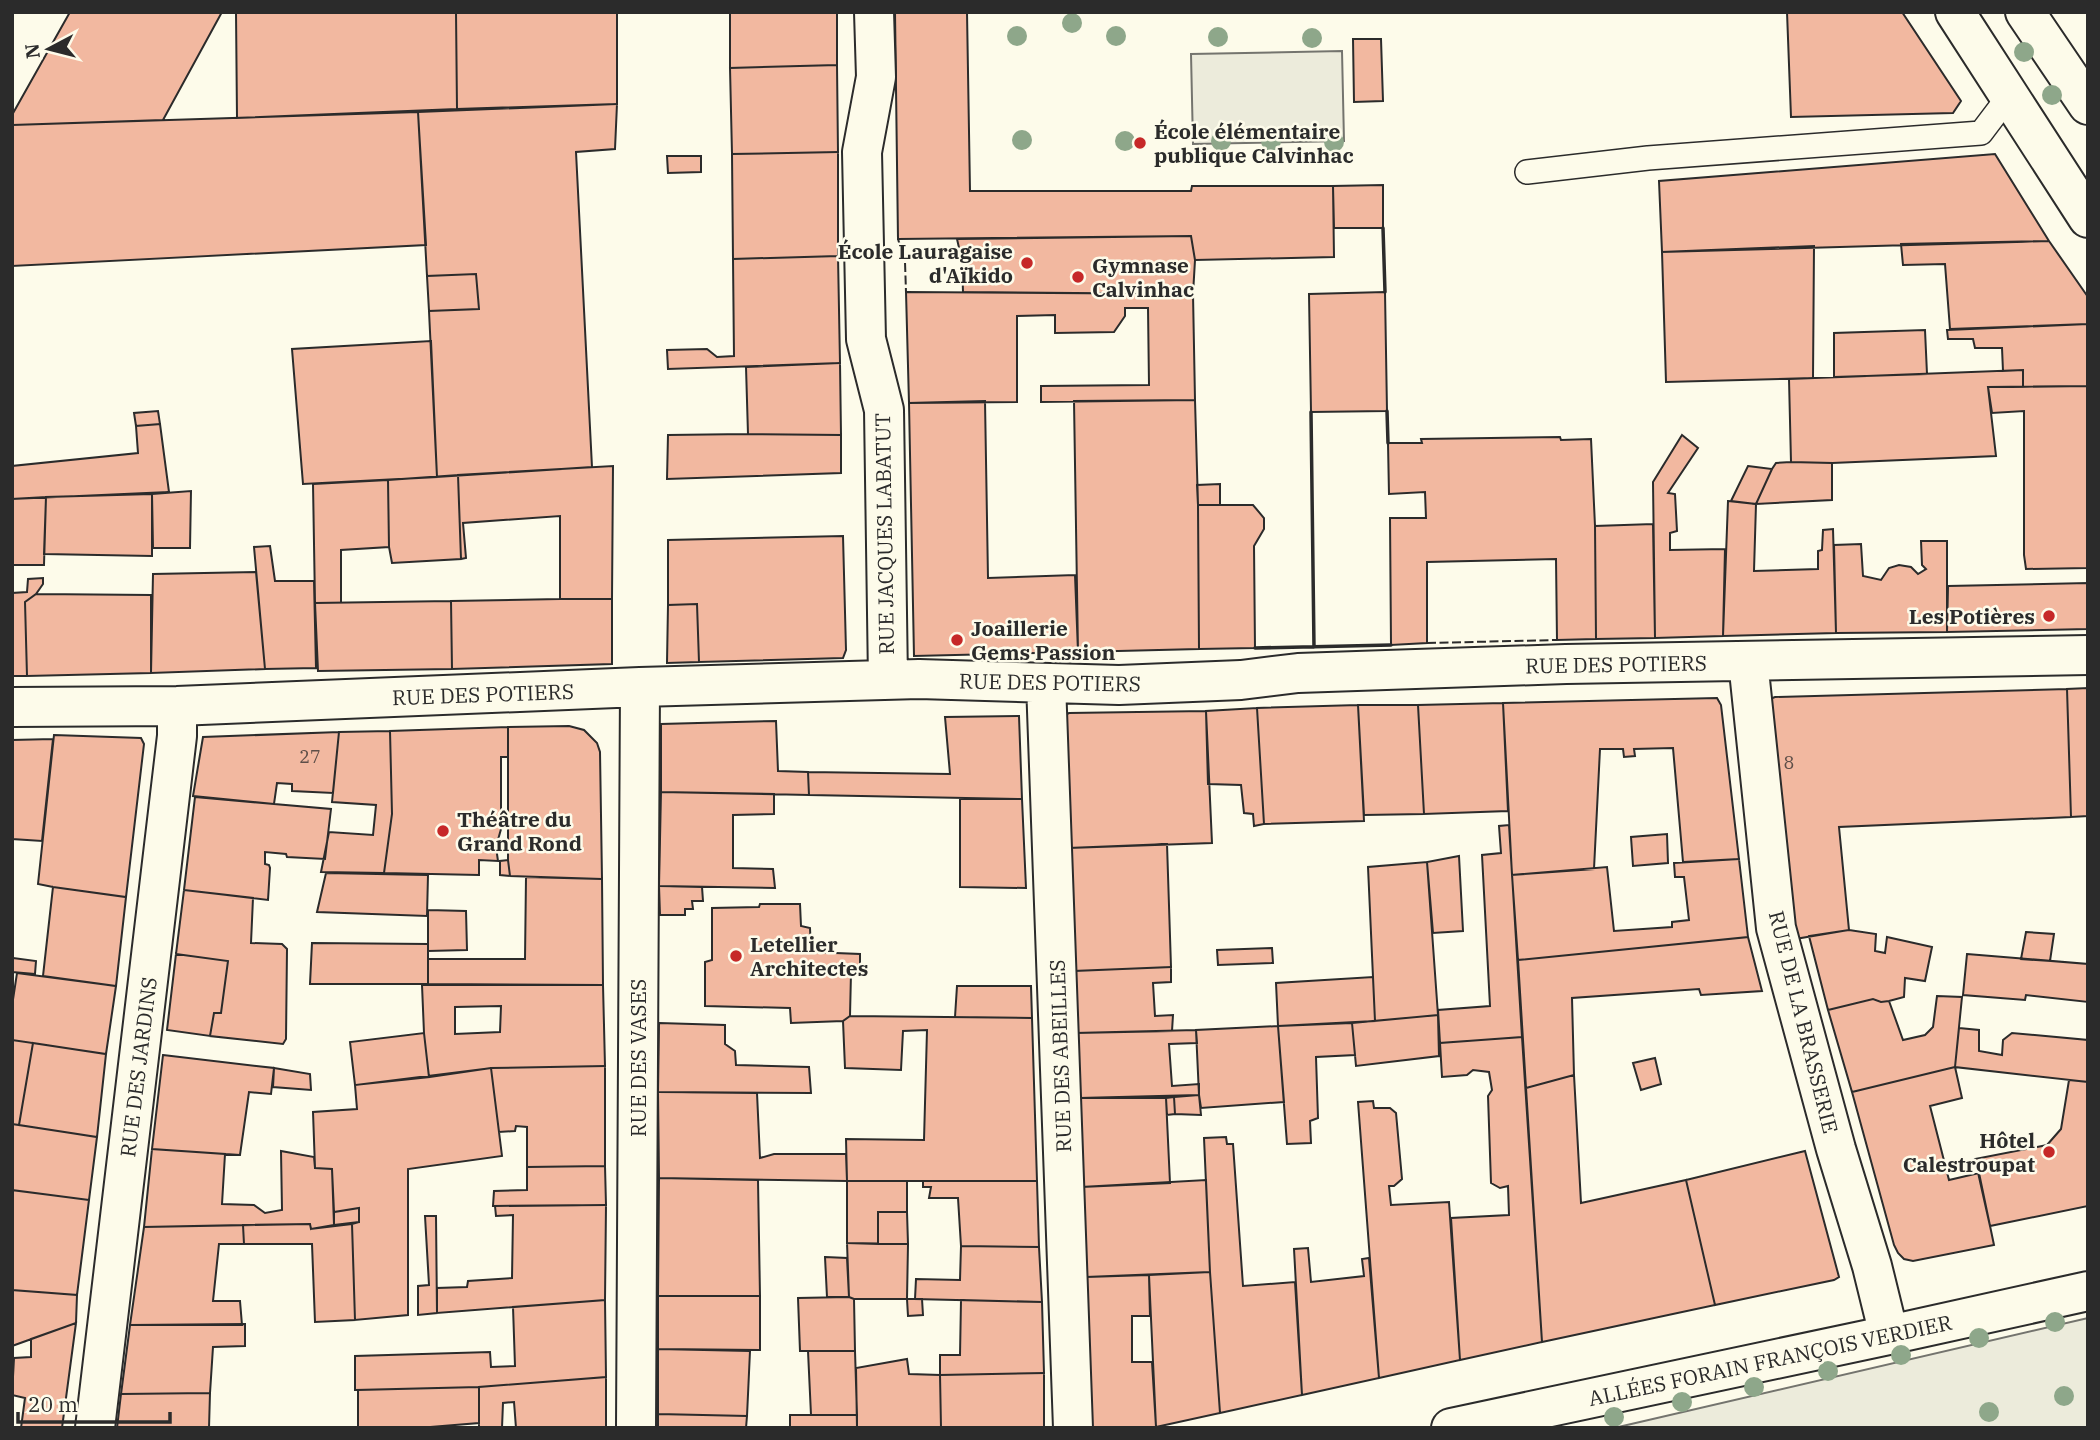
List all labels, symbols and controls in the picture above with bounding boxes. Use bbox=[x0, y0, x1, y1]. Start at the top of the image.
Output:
north arrow bbox=[14, 14, 84, 84]
text: N bbox=[19, 42, 45, 60]
place label: École élémentaire publique Calvinhac bbox=[1154, 117, 1354, 169]
marker: École élémentaire publique Calvinhac bbox=[1132, 135, 1148, 151]
place label: École Lauragaise d'Aïkido bbox=[838, 237, 1013, 289]
place label: Gymnase Calvinhac bbox=[1092, 251, 1194, 303]
marker: École Lauragaise d'Aïkido bbox=[1019, 255, 1035, 271]
marker: Gymnase Calvinhac bbox=[1070, 269, 1086, 285]
street label: RUE JACQUES LABATUT bbox=[868, 413, 900, 655]
place label: Les Potières bbox=[1909, 602, 2035, 630]
marker: Les Potières bbox=[2041, 608, 2057, 624]
place label: Joaillerie Gems Passion bbox=[971, 614, 1116, 666]
marker: Joaillerie Gems Passion bbox=[949, 632, 965, 648]
street label: RUE DES POTIERS bbox=[1525, 648, 1707, 680]
street label: RUE DES POTIERS bbox=[959, 666, 1141, 698]
street label: RUE DES POTIERS bbox=[392, 677, 574, 711]
house number: 27 bbox=[299, 745, 321, 768]
house number: 8 bbox=[1784, 751, 1794, 774]
place label: Théâtre du Grand Rond bbox=[457, 805, 582, 857]
marker: Théâtre du Grand Rond bbox=[435, 823, 451, 839]
street label: RUE DE LA BRASSERIE bbox=[1763, 908, 1845, 1136]
place label: Letellier Architectes bbox=[750, 930, 868, 982]
marker: Letellier Architectes bbox=[728, 948, 744, 964]
street label: RUE DES ABEILLES bbox=[1043, 959, 1077, 1153]
street label: RUE DES JARDINS bbox=[113, 975, 163, 1159]
street label: RUE DES VASES bbox=[624, 979, 652, 1137]
place label: Hôtel Calestroupat bbox=[1903, 1126, 2035, 1178]
marker: Hôtel Calestroupat bbox=[2041, 1144, 2057, 1160]
street label: ALLÉES FORAIN FRANÇOIS VERDIER bbox=[1586, 1308, 1954, 1412]
scale bar bbox=[18, 1380, 170, 1424]
text: 20 m bbox=[28, 1390, 78, 1418]

